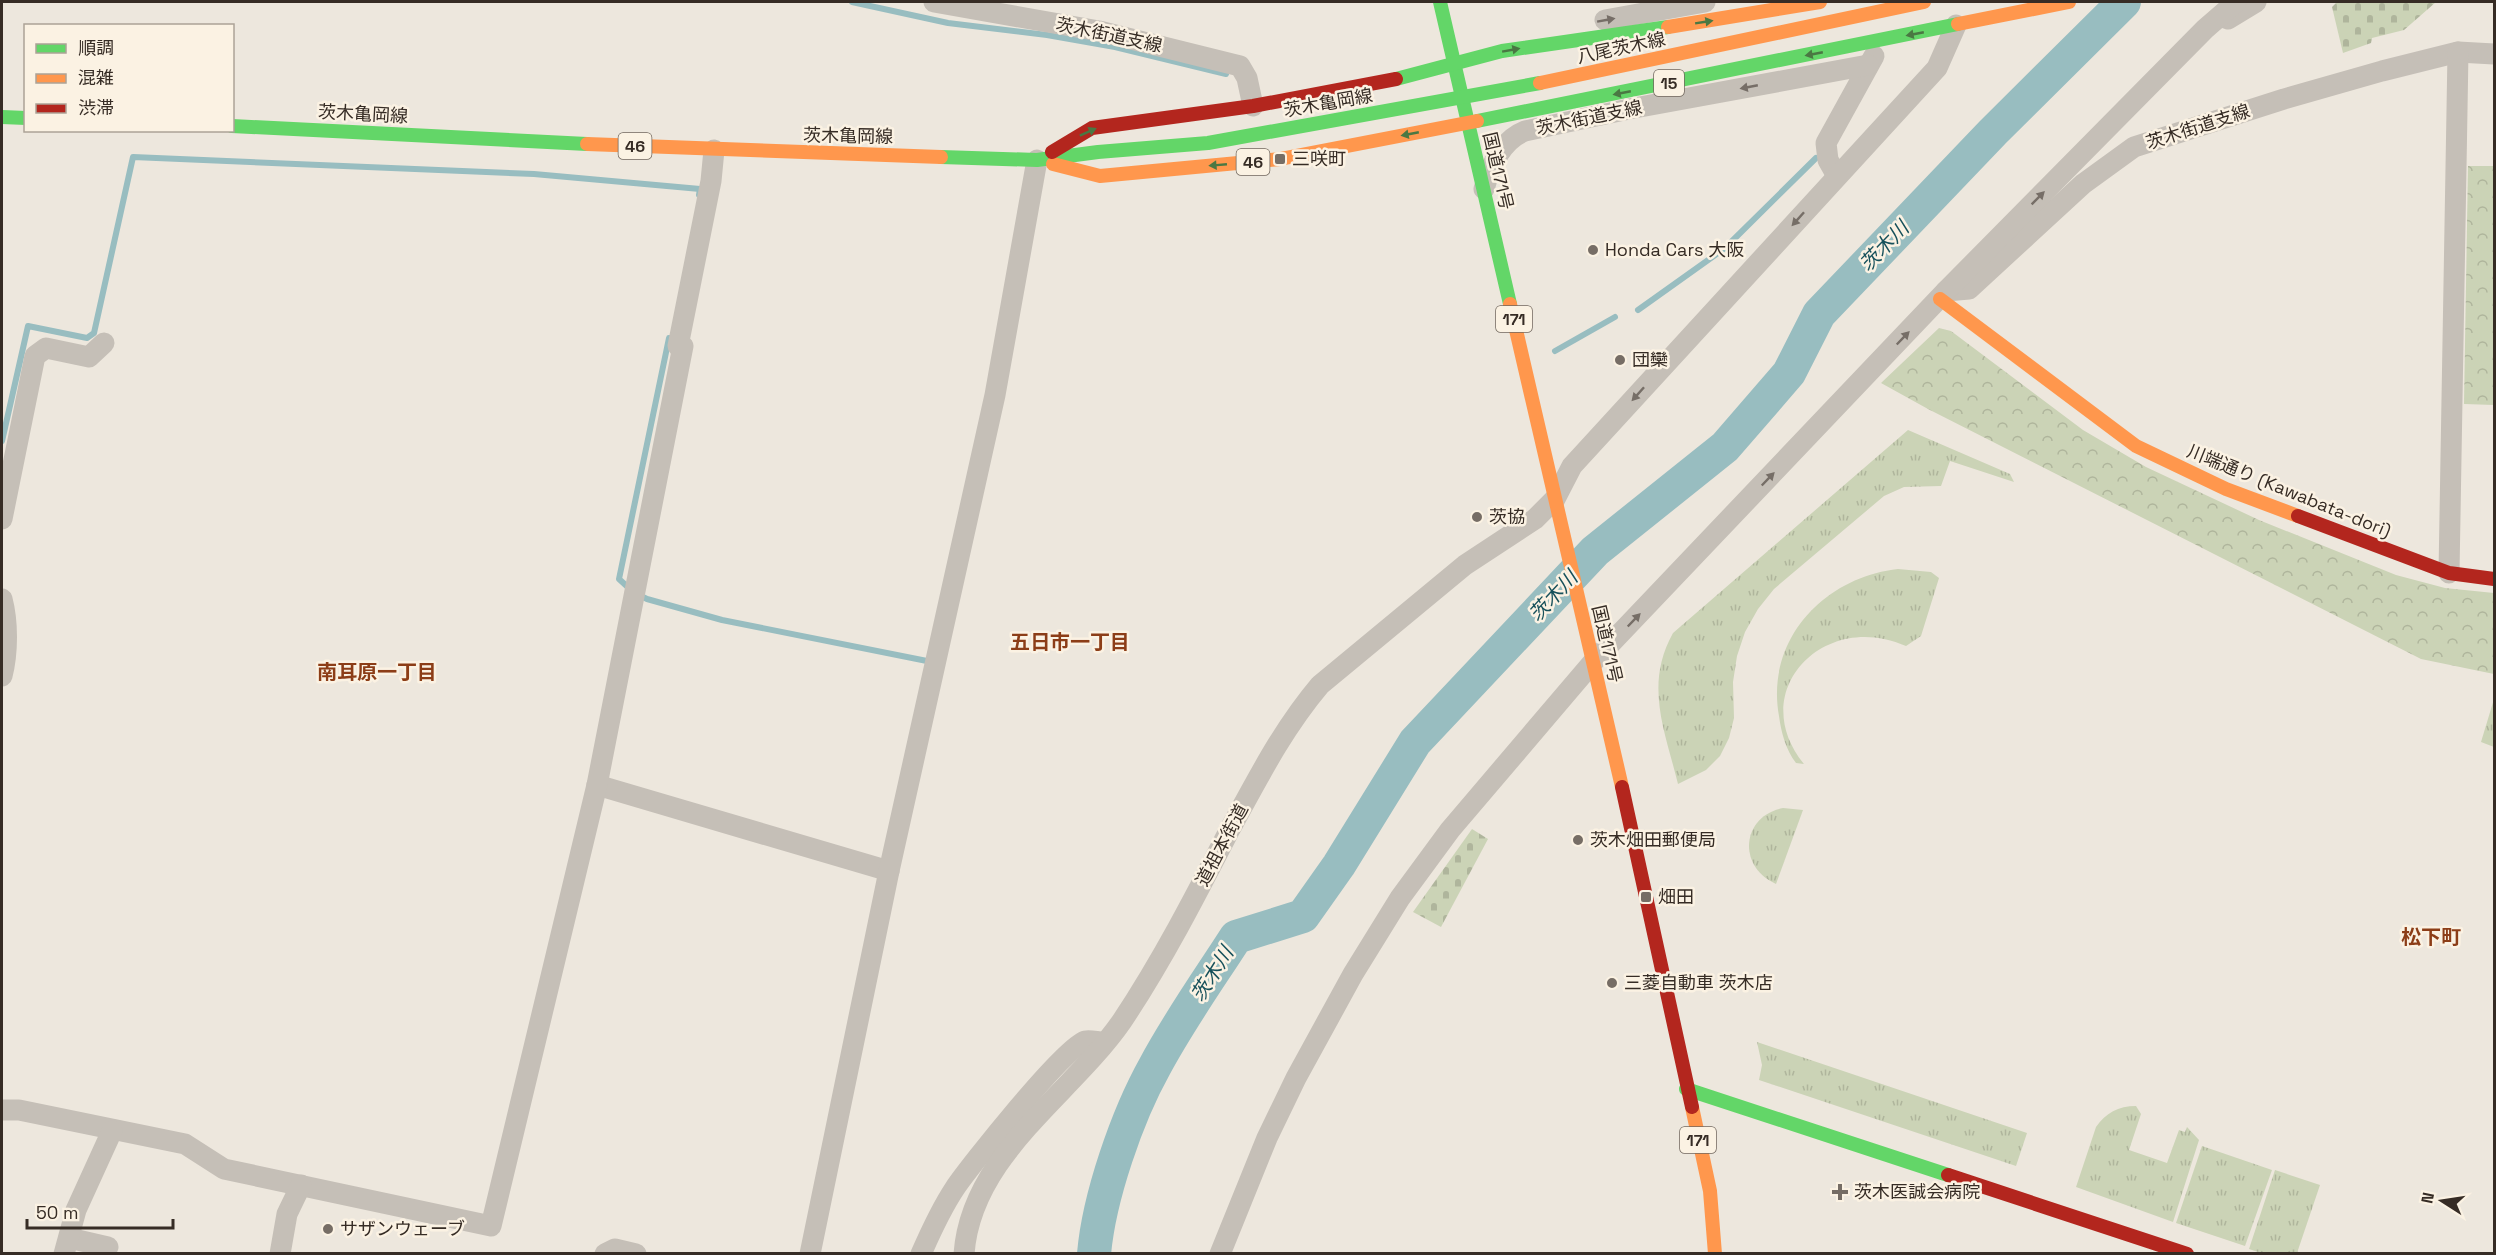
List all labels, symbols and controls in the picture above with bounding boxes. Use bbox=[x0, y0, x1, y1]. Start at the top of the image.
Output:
street label: 茨木街道支線 bbox=[1054, 12, 1164, 57]
one-way arrow bbox=[1597, 16, 1616, 25]
one-way arrow bbox=[1694, 18, 1713, 27]
legend bbox=[24, 24, 234, 132]
street label: 八尾茨木線 bbox=[1574, 27, 1667, 68]
one-way arrow bbox=[1905, 30, 1924, 39]
text: 順調 bbox=[78, 36, 114, 59]
one-way arrow bbox=[1501, 45, 1520, 54]
one-way arrow bbox=[1804, 50, 1823, 59]
text: 混雑 bbox=[78, 66, 114, 89]
road number: 15 bbox=[1654, 70, 1684, 96]
street label: 茨木亀岡線 bbox=[1282, 83, 1374, 122]
one-way arrow bbox=[1739, 83, 1758, 92]
one-way arrow bbox=[1613, 89, 1632, 98]
street label: 茨木街道支線 bbox=[1534, 95, 1644, 140]
text: 渋滞 bbox=[78, 96, 114, 119]
street label: 茨木街道支線 bbox=[2143, 99, 2253, 154]
street label: 茨木亀岡線 bbox=[317, 100, 409, 127]
street label: 茨木亀岡線 bbox=[803, 123, 893, 148]
one-way arrow bbox=[1079, 127, 1097, 137]
one-way arrow bbox=[1401, 130, 1420, 139]
street label: 国道171号 bbox=[1478, 130, 1519, 212]
road number: 46 bbox=[618, 133, 652, 159]
place label: 三咲町 bbox=[1292, 147, 1346, 170]
road number: 46 bbox=[1236, 149, 1270, 175]
marker: 三咲町 bbox=[1273, 152, 1287, 166]
one-way arrow bbox=[1209, 160, 1228, 170]
one-way arrow bbox=[2031, 191, 2045, 205]
one-way arrow bbox=[1791, 212, 1805, 226]
water label: 茨木川 bbox=[1854, 214, 1916, 277]
place label: Honda Cars 大阪 bbox=[1605, 238, 1744, 261]
marker: Honda Cars 大阪 bbox=[1586, 243, 1600, 257]
road number: 171 bbox=[1496, 306, 1532, 332]
one-way arrow bbox=[1895, 331, 1909, 345]
place label: 団欒 bbox=[1632, 348, 1668, 371]
marker: 団欒 bbox=[1613, 353, 1627, 367]
one-way arrow bbox=[1632, 386, 1645, 401]
street label: 川端通り (Kawabata-dori) bbox=[2184, 439, 2395, 542]
one-way arrow bbox=[1761, 472, 1774, 487]
place label: 茨協 bbox=[1489, 505, 1525, 528]
marker: 茨協 bbox=[1470, 510, 1484, 524]
water label: 茨木川 bbox=[1523, 564, 1584, 627]
street label: 国道171号 bbox=[1587, 603, 1628, 685]
one-way arrow bbox=[1626, 614, 1640, 628]
district label: 五日市一丁目 bbox=[1010, 629, 1130, 655]
district label: 南耳原一丁目 bbox=[317, 659, 437, 685]
street label: 道祖本街道 bbox=[1190, 800, 1253, 890]
place label: 茨木畑田郵便局 bbox=[1590, 828, 1716, 851]
marker: 茨木畑田郵便局 bbox=[1571, 833, 1585, 847]
place label: 畑田 bbox=[1658, 885, 1694, 908]
marker: 畑田 bbox=[1639, 890, 1653, 904]
district label: 松下町 bbox=[2401, 924, 2461, 950]
water label: 茨木川 bbox=[1185, 940, 1240, 1006]
place label: 三菱自動車 茨木店 bbox=[1624, 971, 1773, 994]
marker: 三菱自動車 茨木店 bbox=[1605, 976, 1619, 990]
road number: 171 bbox=[1680, 1127, 1716, 1153]
north arrow bbox=[2412, 1171, 2472, 1231]
place label: 茨木医誠会病院 bbox=[1854, 1180, 1980, 1203]
marker: 茨木医誠会病院 bbox=[1831, 1183, 1849, 1201]
text: N bbox=[2416, 1191, 2439, 1205]
scale bar bbox=[27, 1192, 172, 1230]
text: 50 m bbox=[36, 1201, 78, 1224]
place label: サザンウェーブ bbox=[340, 1217, 465, 1240]
marker: サザンウェーブ bbox=[321, 1222, 335, 1236]

